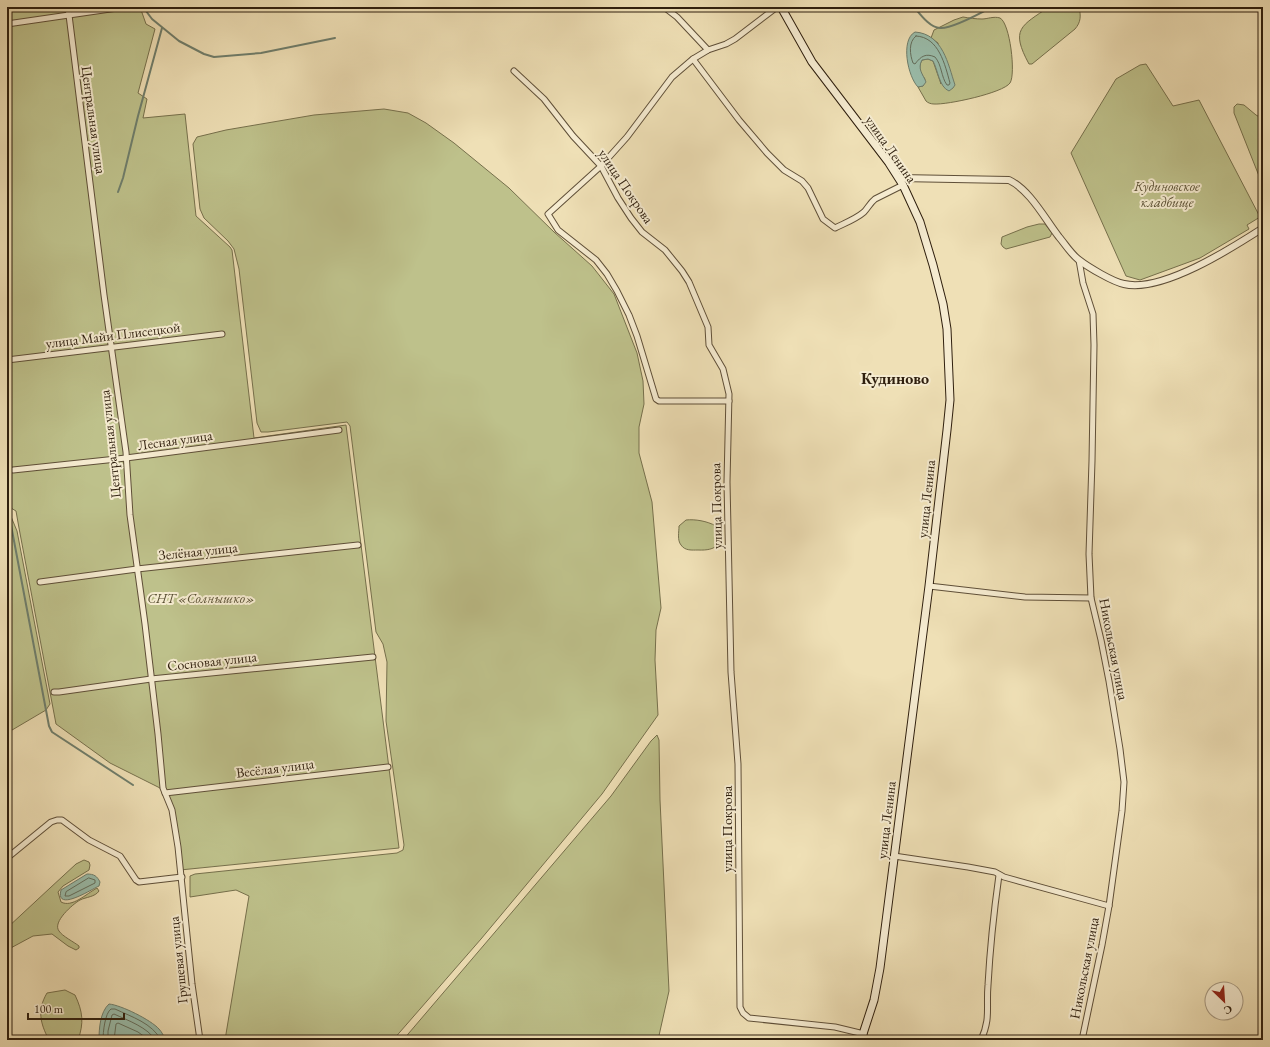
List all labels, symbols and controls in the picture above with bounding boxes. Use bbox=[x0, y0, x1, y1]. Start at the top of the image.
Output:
street label: Центральная улица bbox=[78, 65, 111, 176]
street label: улица Ленина bbox=[861, 112, 921, 187]
street label: улица Покрова bbox=[594, 145, 658, 227]
park label: Кудиновское кладбище bbox=[1133, 177, 1200, 211]
street label: улица Майи Плисецкой bbox=[45, 318, 182, 352]
district label: Кудиново bbox=[861, 368, 929, 389]
street label: Центральная улица bbox=[95, 389, 125, 499]
street label: Лесная улица bbox=[136, 426, 214, 454]
street label: улица Ленина bbox=[913, 459, 939, 539]
street label: улица Покрова bbox=[706, 462, 726, 549]
street label: Зелёная улица bbox=[158, 538, 239, 564]
park label: СНТ «Солнышко» bbox=[147, 589, 255, 607]
street label: Никольская улица bbox=[1095, 597, 1133, 702]
street label: Сосновая улица bbox=[166, 647, 258, 675]
street label: Весёлая улица bbox=[235, 754, 315, 782]
street label: улица Ленина bbox=[872, 780, 900, 860]
street label: улица Покрова bbox=[718, 785, 736, 872]
street label: Грушевая улица bbox=[164, 915, 192, 1004]
street label: Никольская улица bbox=[1065, 915, 1103, 1020]
north arrow bbox=[1204, 981, 1244, 1021]
scale bar bbox=[28, 995, 124, 1021]
text: 100 m bbox=[34, 1001, 64, 1017]
text: С bbox=[1222, 1002, 1235, 1018]

